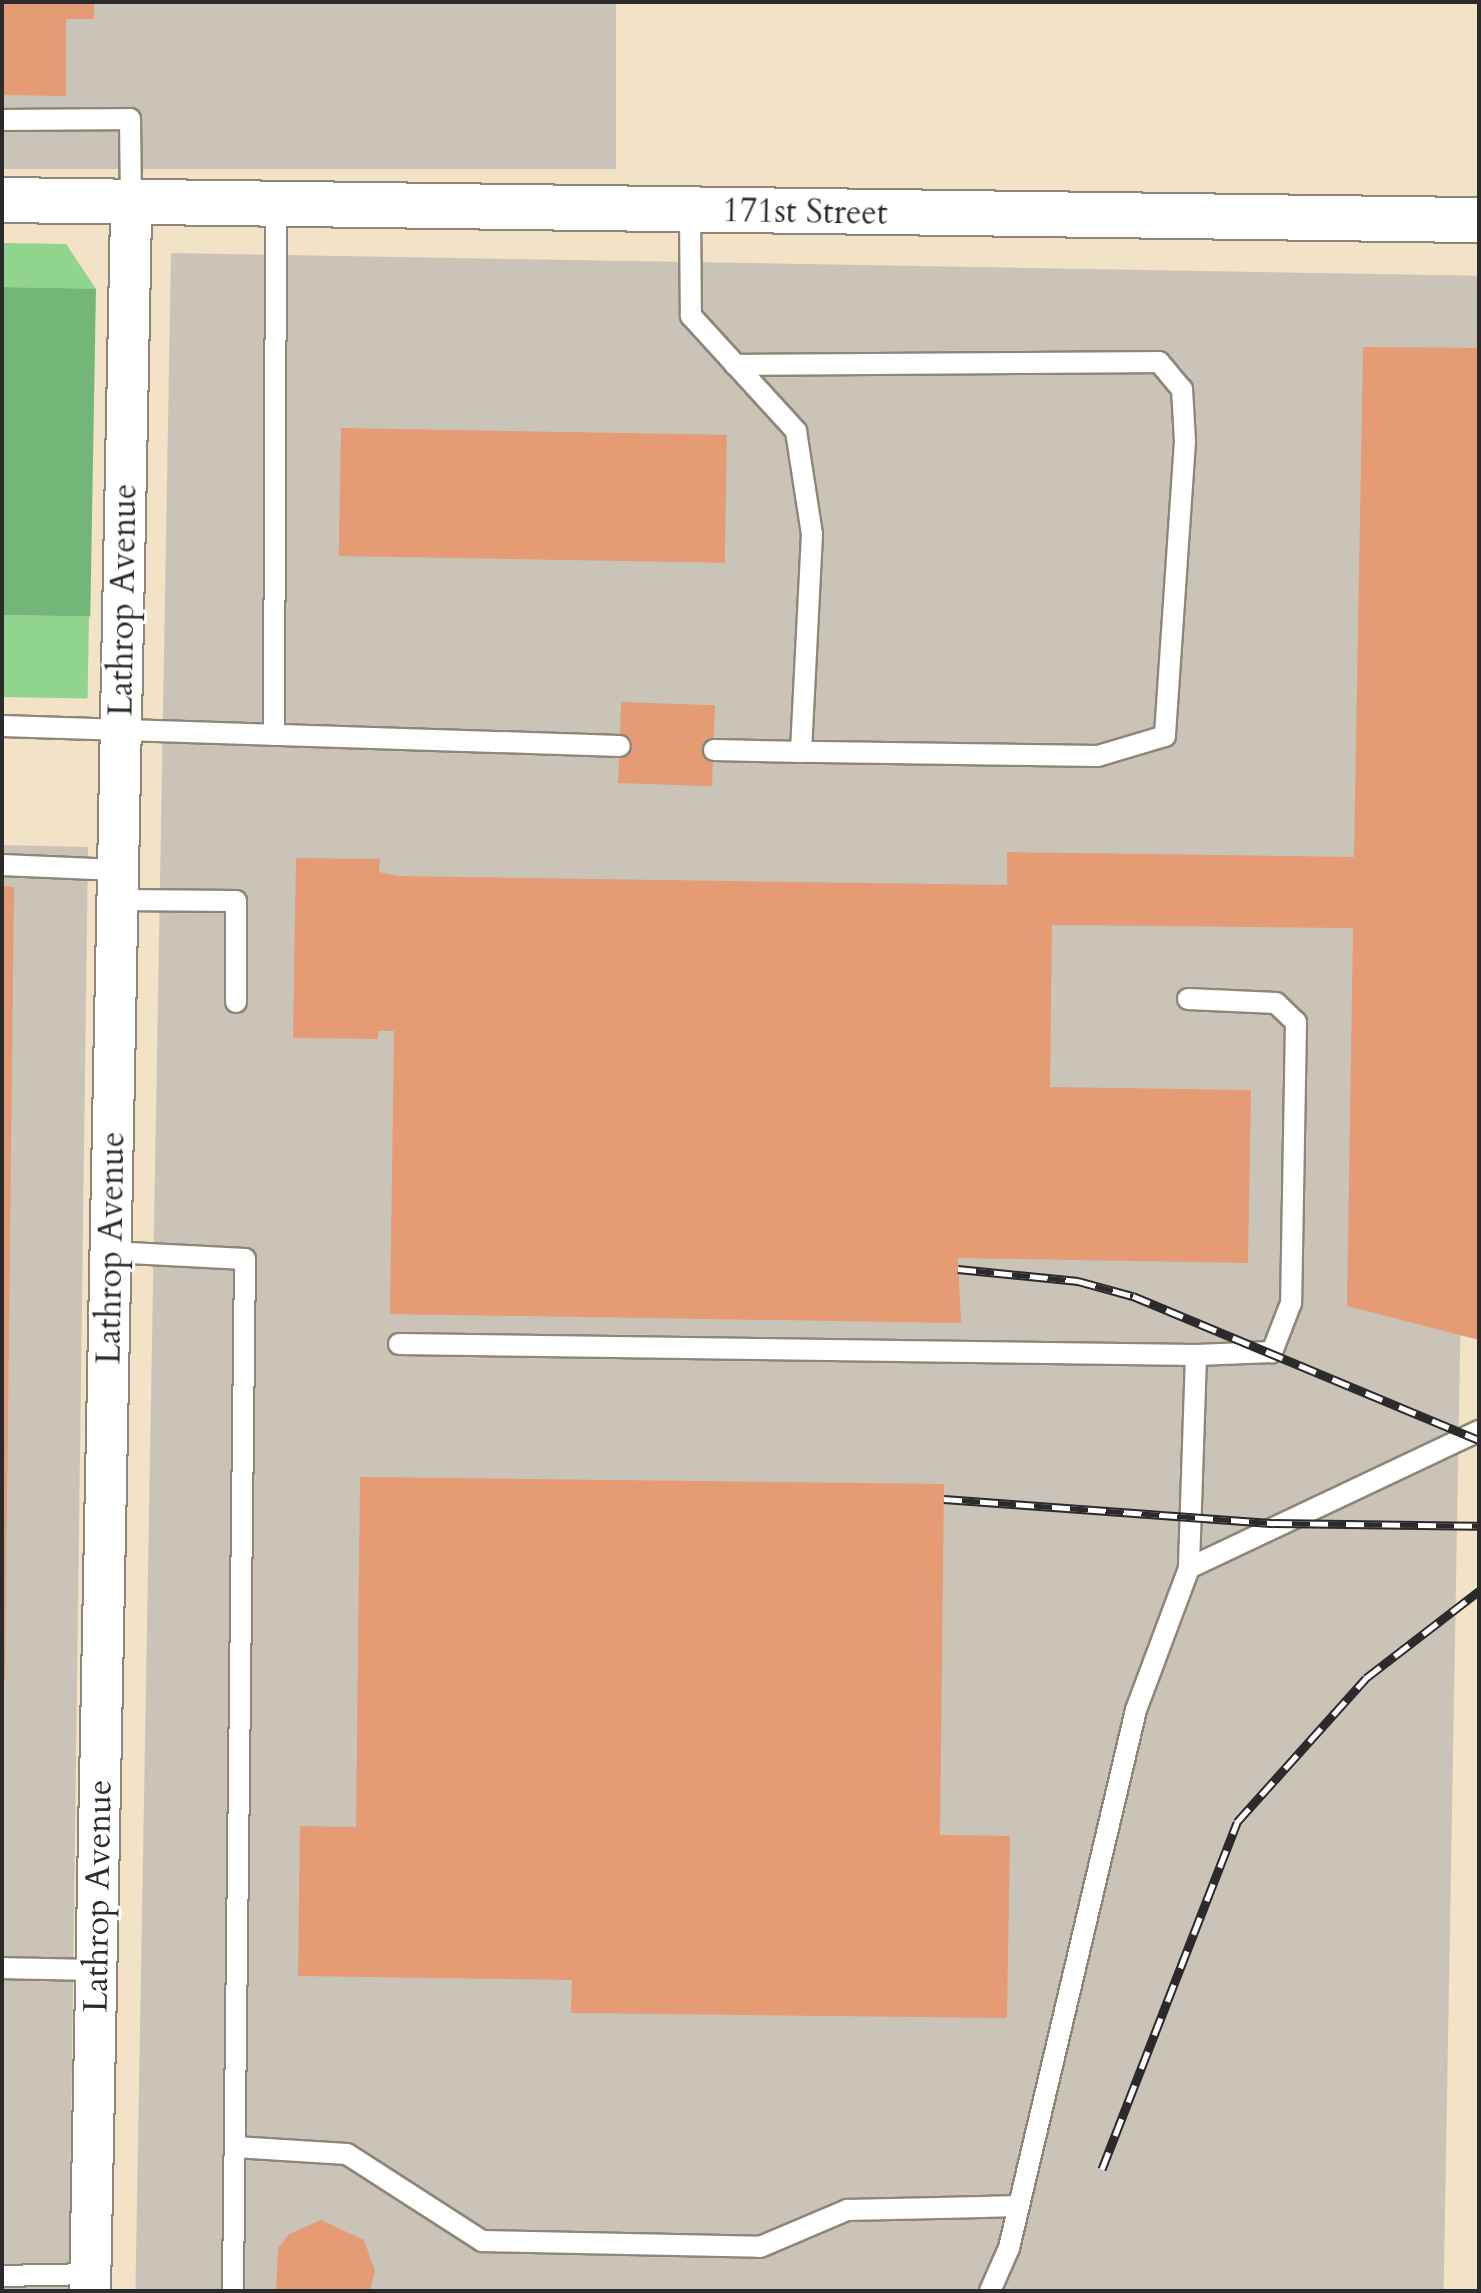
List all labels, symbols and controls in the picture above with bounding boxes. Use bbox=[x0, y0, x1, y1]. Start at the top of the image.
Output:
street label: 171st Street bbox=[722, 190, 888, 234]
street label: Lathrop Avenue bbox=[101, 483, 145, 717]
street label: Lathrop Avenue bbox=[89, 1131, 133, 1365]
street label: Lathrop Avenue bbox=[76, 1779, 120, 2013]

